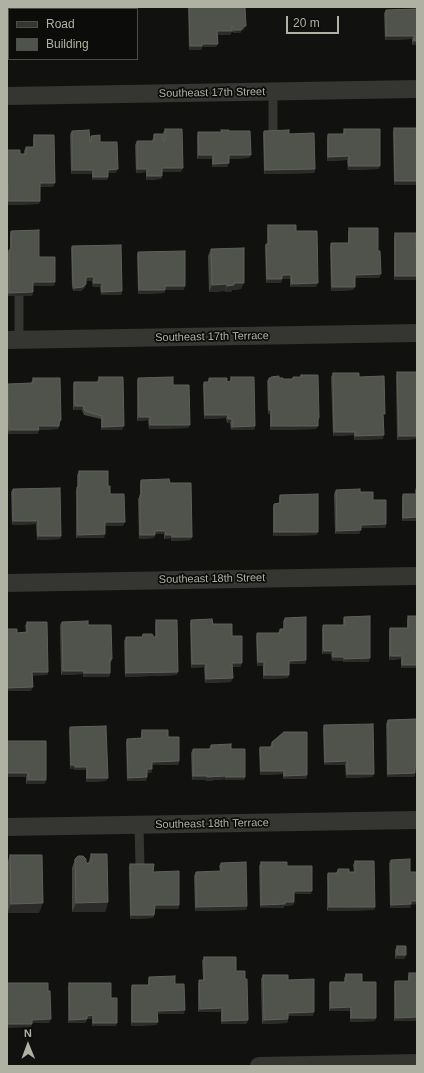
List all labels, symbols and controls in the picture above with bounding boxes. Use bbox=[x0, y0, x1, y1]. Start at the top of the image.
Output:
legend bbox=[8, 8, 138, 60]
scale bar bbox=[288, 8, 341, 34]
text: 20 m bbox=[293, 16, 320, 30]
text: Road bbox=[46, 17, 75, 31]
text: Building bbox=[46, 37, 89, 51]
street label: Southeast 17th Street bbox=[159, 85, 265, 101]
street label: Southeast 17th Terrace bbox=[155, 329, 269, 345]
street label: Southeast 18th Street bbox=[159, 571, 265, 587]
street label: Southeast 18th Terrace bbox=[155, 816, 269, 832]
north arrow bbox=[8, 1025, 48, 1065]
text: N bbox=[24, 1027, 32, 1039]

